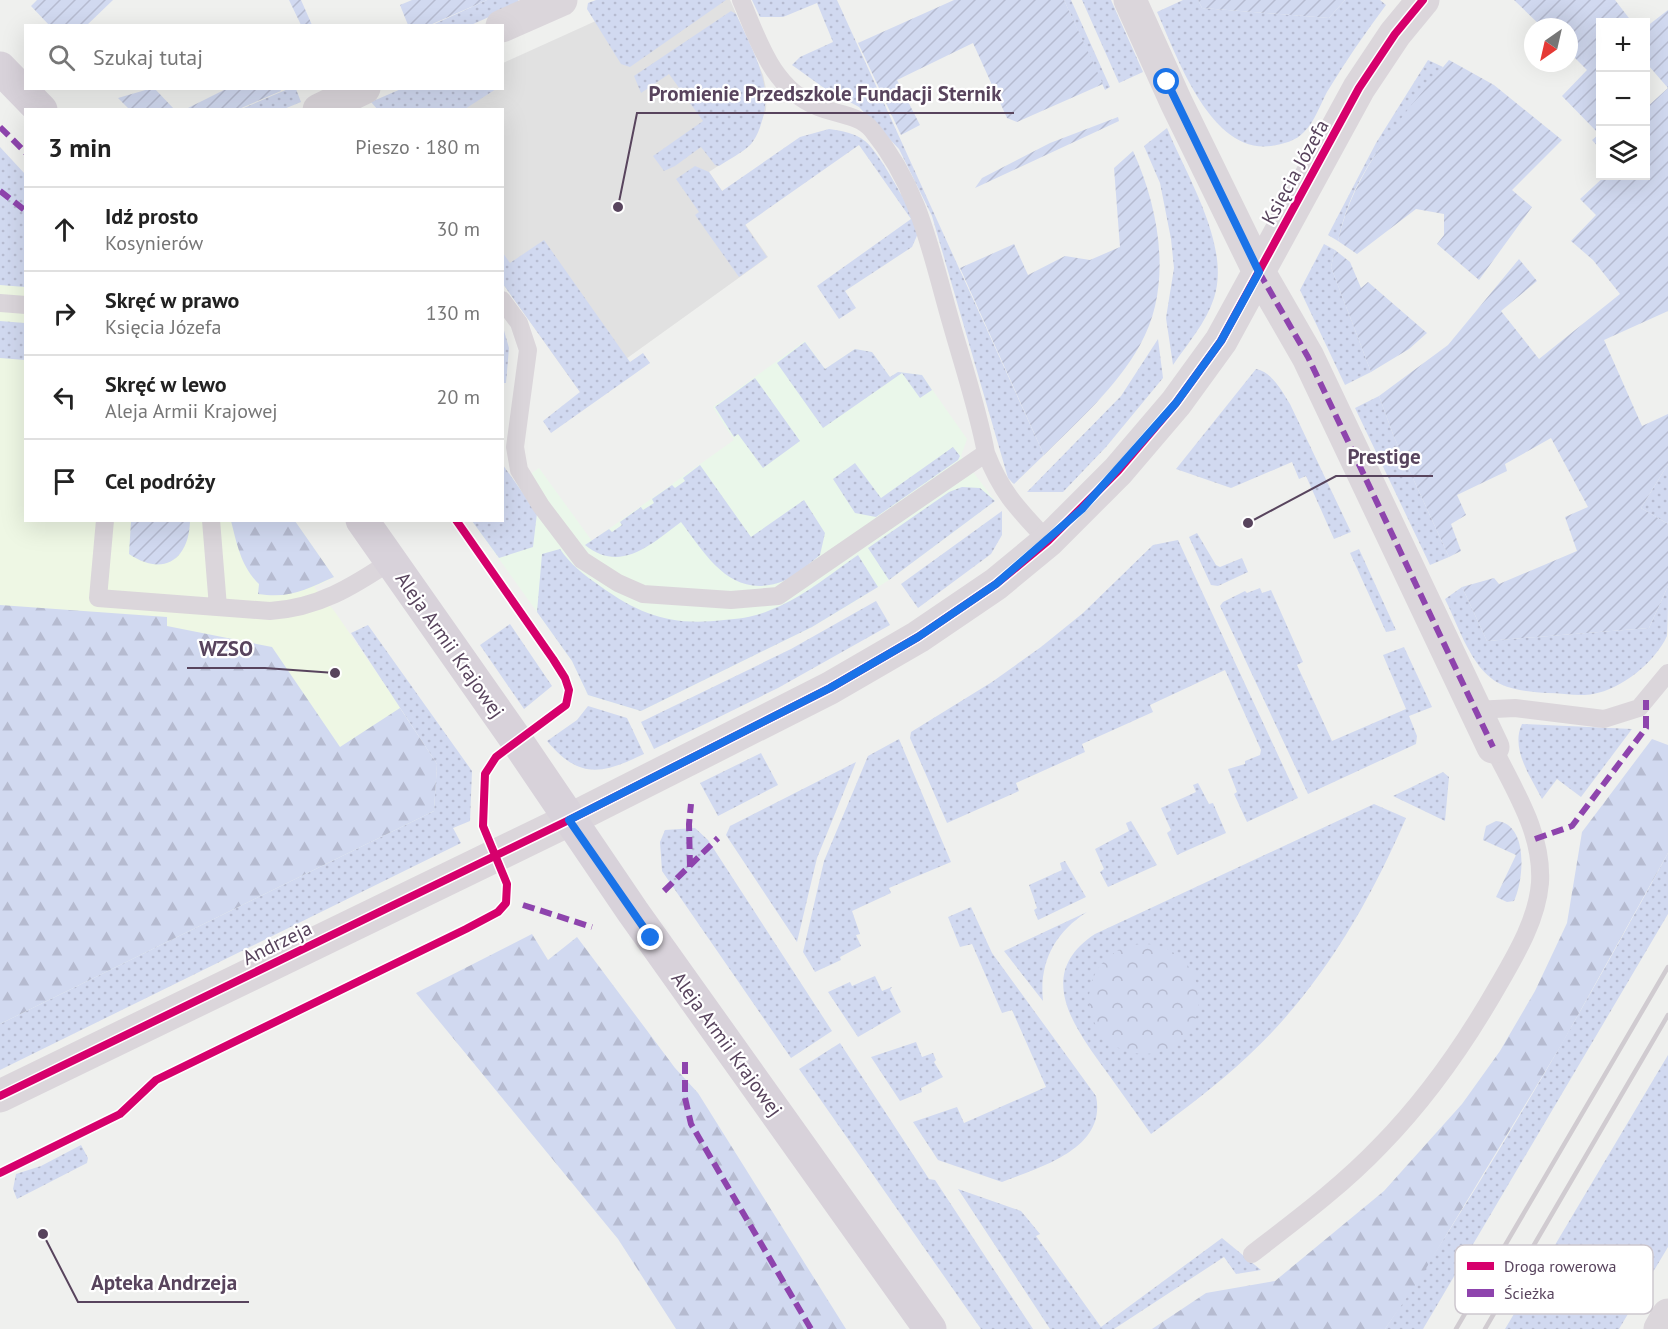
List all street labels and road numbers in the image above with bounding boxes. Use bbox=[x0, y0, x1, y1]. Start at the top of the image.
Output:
street label: Księcia Józefa bbox=[1255, 115, 1335, 229]
street label: Aleja Armii Krajowej bbox=[390, 567, 510, 723]
street label: Andrzeja bbox=[238, 915, 316, 971]
street label: Aleja Armii Krajowej bbox=[666, 967, 788, 1121]

